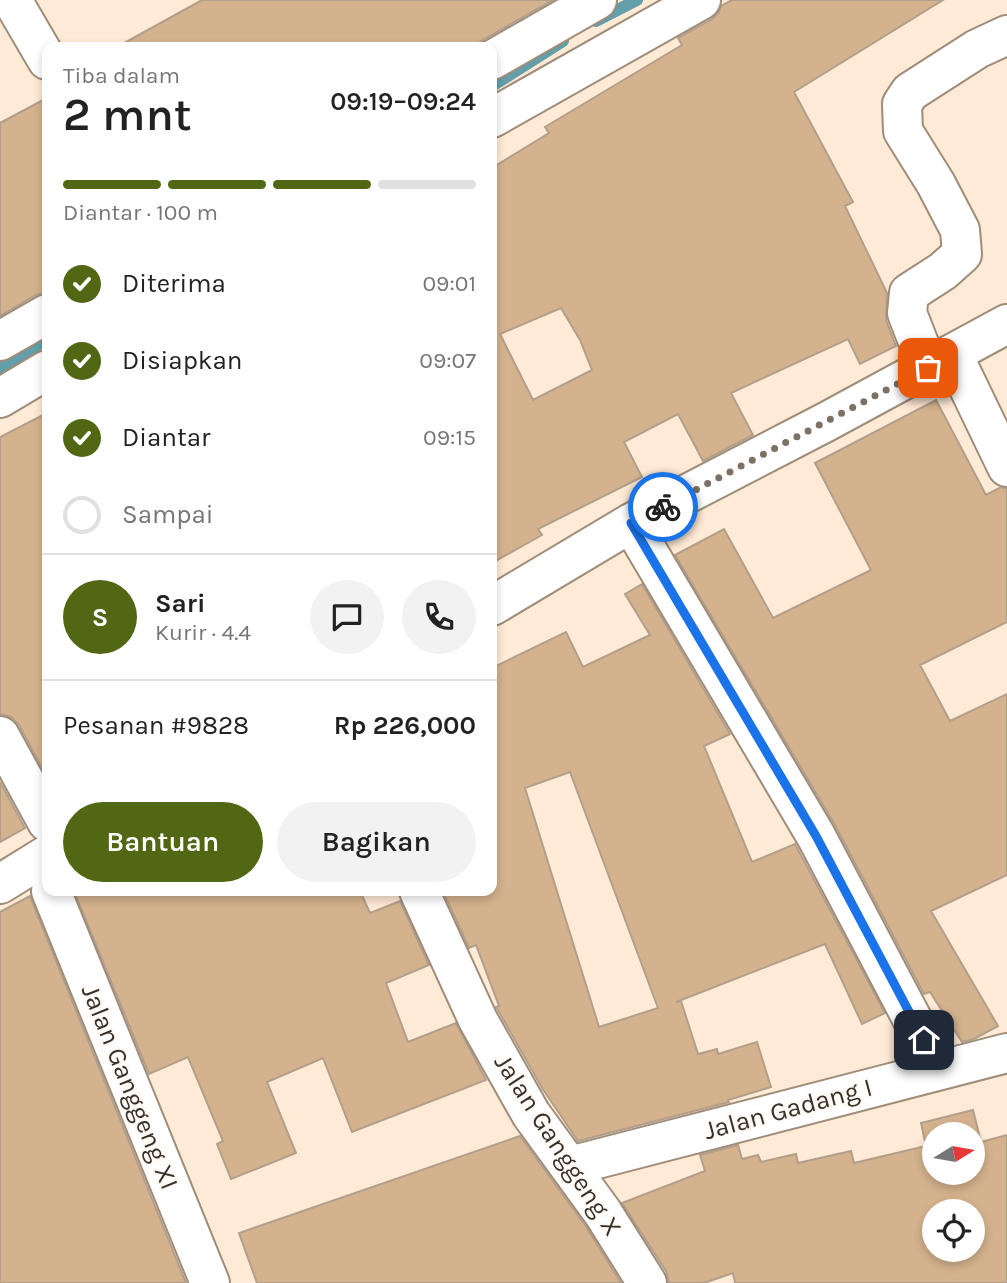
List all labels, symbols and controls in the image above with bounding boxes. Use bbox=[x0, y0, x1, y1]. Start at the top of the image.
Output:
text: Tiba dalam bbox=[63, 62, 180, 89]
text: 09:19–09:24 bbox=[330, 86, 476, 117]
text: 2 mnt bbox=[63, 88, 192, 142]
text: Diantar · 100 m bbox=[63, 199, 218, 226]
icon: check bbox=[63, 265, 101, 303]
text: Diterima bbox=[122, 268, 226, 299]
text: 09:01 bbox=[422, 270, 476, 297]
pin bbox=[898, 338, 958, 398]
icon: check bbox=[63, 342, 101, 380]
text: Disiapkan bbox=[122, 345, 242, 376]
text: 09:07 bbox=[419, 347, 476, 374]
icon: bag bbox=[909, 349, 947, 387]
icon: check bbox=[63, 419, 101, 457]
text: Diantar bbox=[122, 422, 210, 453]
text: 09:15 bbox=[423, 424, 476, 451]
courier bbox=[628, 472, 698, 542]
icon: bike bbox=[644, 488, 682, 526]
text: Sampai bbox=[122, 499, 214, 530]
button: chat bbox=[310, 580, 384, 654]
button: phone bbox=[402, 580, 476, 654]
text: Sari bbox=[155, 588, 206, 619]
text: S bbox=[92, 602, 108, 633]
text: Kurir · 4.4 bbox=[155, 619, 251, 646]
text: Pesanan #9828 bbox=[63, 710, 249, 741]
text: Rp 226,000 bbox=[334, 710, 476, 741]
button: Bantuan bbox=[63, 802, 263, 882]
button: Bagikan bbox=[277, 802, 476, 882]
street label: Jalan Ganggeng XI bbox=[75, 980, 185, 1194]
pin bbox=[894, 1010, 954, 1070]
icon: home bbox=[905, 1021, 943, 1059]
street label: Jalan Ganggeng X bbox=[488, 1048, 628, 1242]
street label: Jalan Gadang I bbox=[700, 1072, 876, 1146]
north arrow bbox=[922, 1122, 985, 1185]
map controls bbox=[922, 1122, 985, 1262]
button: locate bbox=[922, 1199, 985, 1262]

